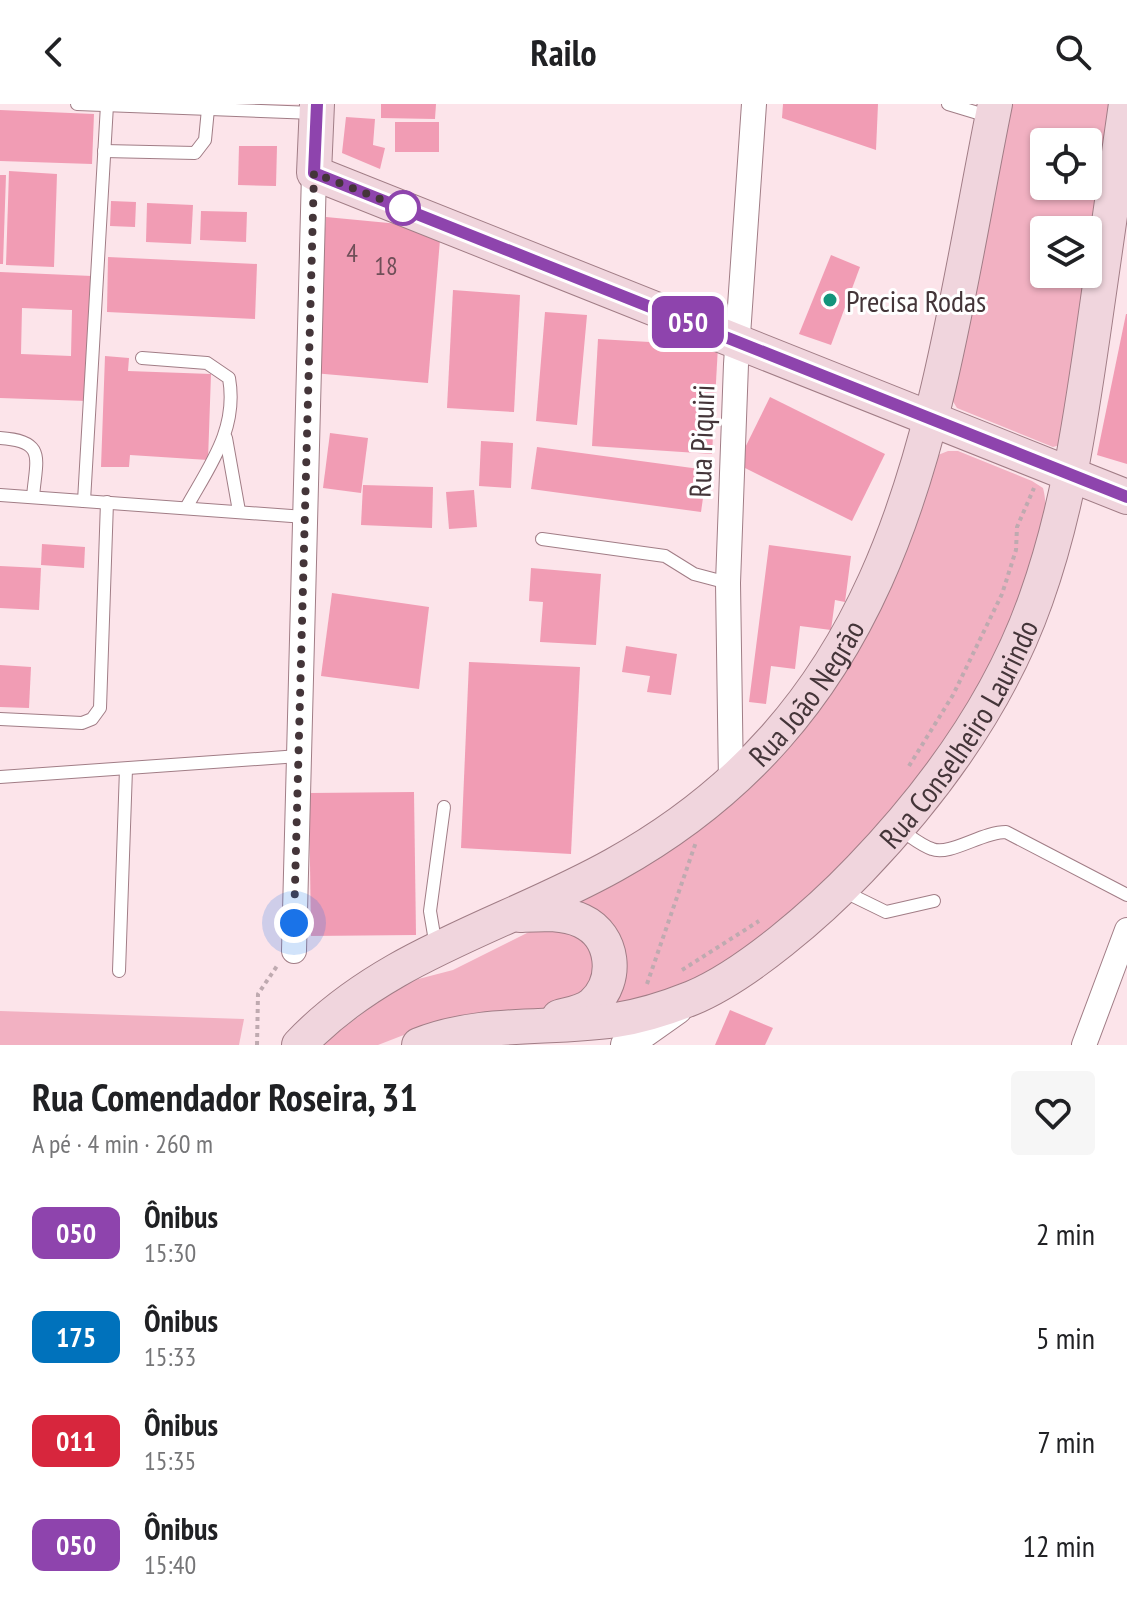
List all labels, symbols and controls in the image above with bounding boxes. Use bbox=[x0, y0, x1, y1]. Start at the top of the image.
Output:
text: Railo bbox=[531, 29, 596, 76]
icon: back bbox=[32, 30, 76, 74]
icon: search bbox=[1051, 30, 1095, 74]
map controls bbox=[1030, 128, 1102, 288]
button: locate bbox=[1030, 128, 1102, 200]
unlabelled marker bbox=[386, 191, 420, 225]
button: layers bbox=[1030, 216, 1102, 288]
house number: 4 bbox=[346, 236, 358, 269]
house number: 18 bbox=[374, 249, 398, 282]
place label: Precisa Rodas bbox=[846, 281, 986, 320]
marker: Precisa Rodas bbox=[821, 291, 839, 309]
line badge: 050 bbox=[642, 296, 734, 348]
text: 050 bbox=[668, 303, 708, 340]
street label: Rua Piquiri bbox=[680, 384, 722, 498]
street label: Rua João Negrão bbox=[740, 613, 872, 774]
street label: Rua Conselheiro Laurindo bbox=[870, 614, 1046, 856]
your location bbox=[274, 903, 314, 943]
button: heart bbox=[1011, 1071, 1095, 1155]
text: Rua Comendador Roseira, 31 bbox=[32, 1072, 418, 1121]
text: A pé · 4 min · 260 m bbox=[32, 1127, 213, 1160]
text: Ônibus bbox=[144, 1197, 218, 1236]
text: 050 bbox=[56, 1214, 96, 1251]
text: 2 min bbox=[1036, 1214, 1095, 1253]
text: 15:30 bbox=[144, 1236, 196, 1269]
text: Ônibus bbox=[144, 1301, 218, 1340]
text: 175 bbox=[56, 1318, 96, 1355]
text: 5 min bbox=[1036, 1318, 1095, 1357]
text: 15:33 bbox=[144, 1340, 196, 1373]
text: Ônibus bbox=[144, 1405, 218, 1444]
text: 011 bbox=[56, 1422, 96, 1459]
text: 7 min bbox=[1037, 1422, 1095, 1461]
text: 15:35 bbox=[144, 1444, 196, 1477]
text: Ônibus bbox=[144, 1509, 218, 1548]
text: 050 bbox=[56, 1526, 96, 1563]
text: 12 min bbox=[1022, 1526, 1095, 1565]
text: 15:40 bbox=[144, 1548, 196, 1581]

